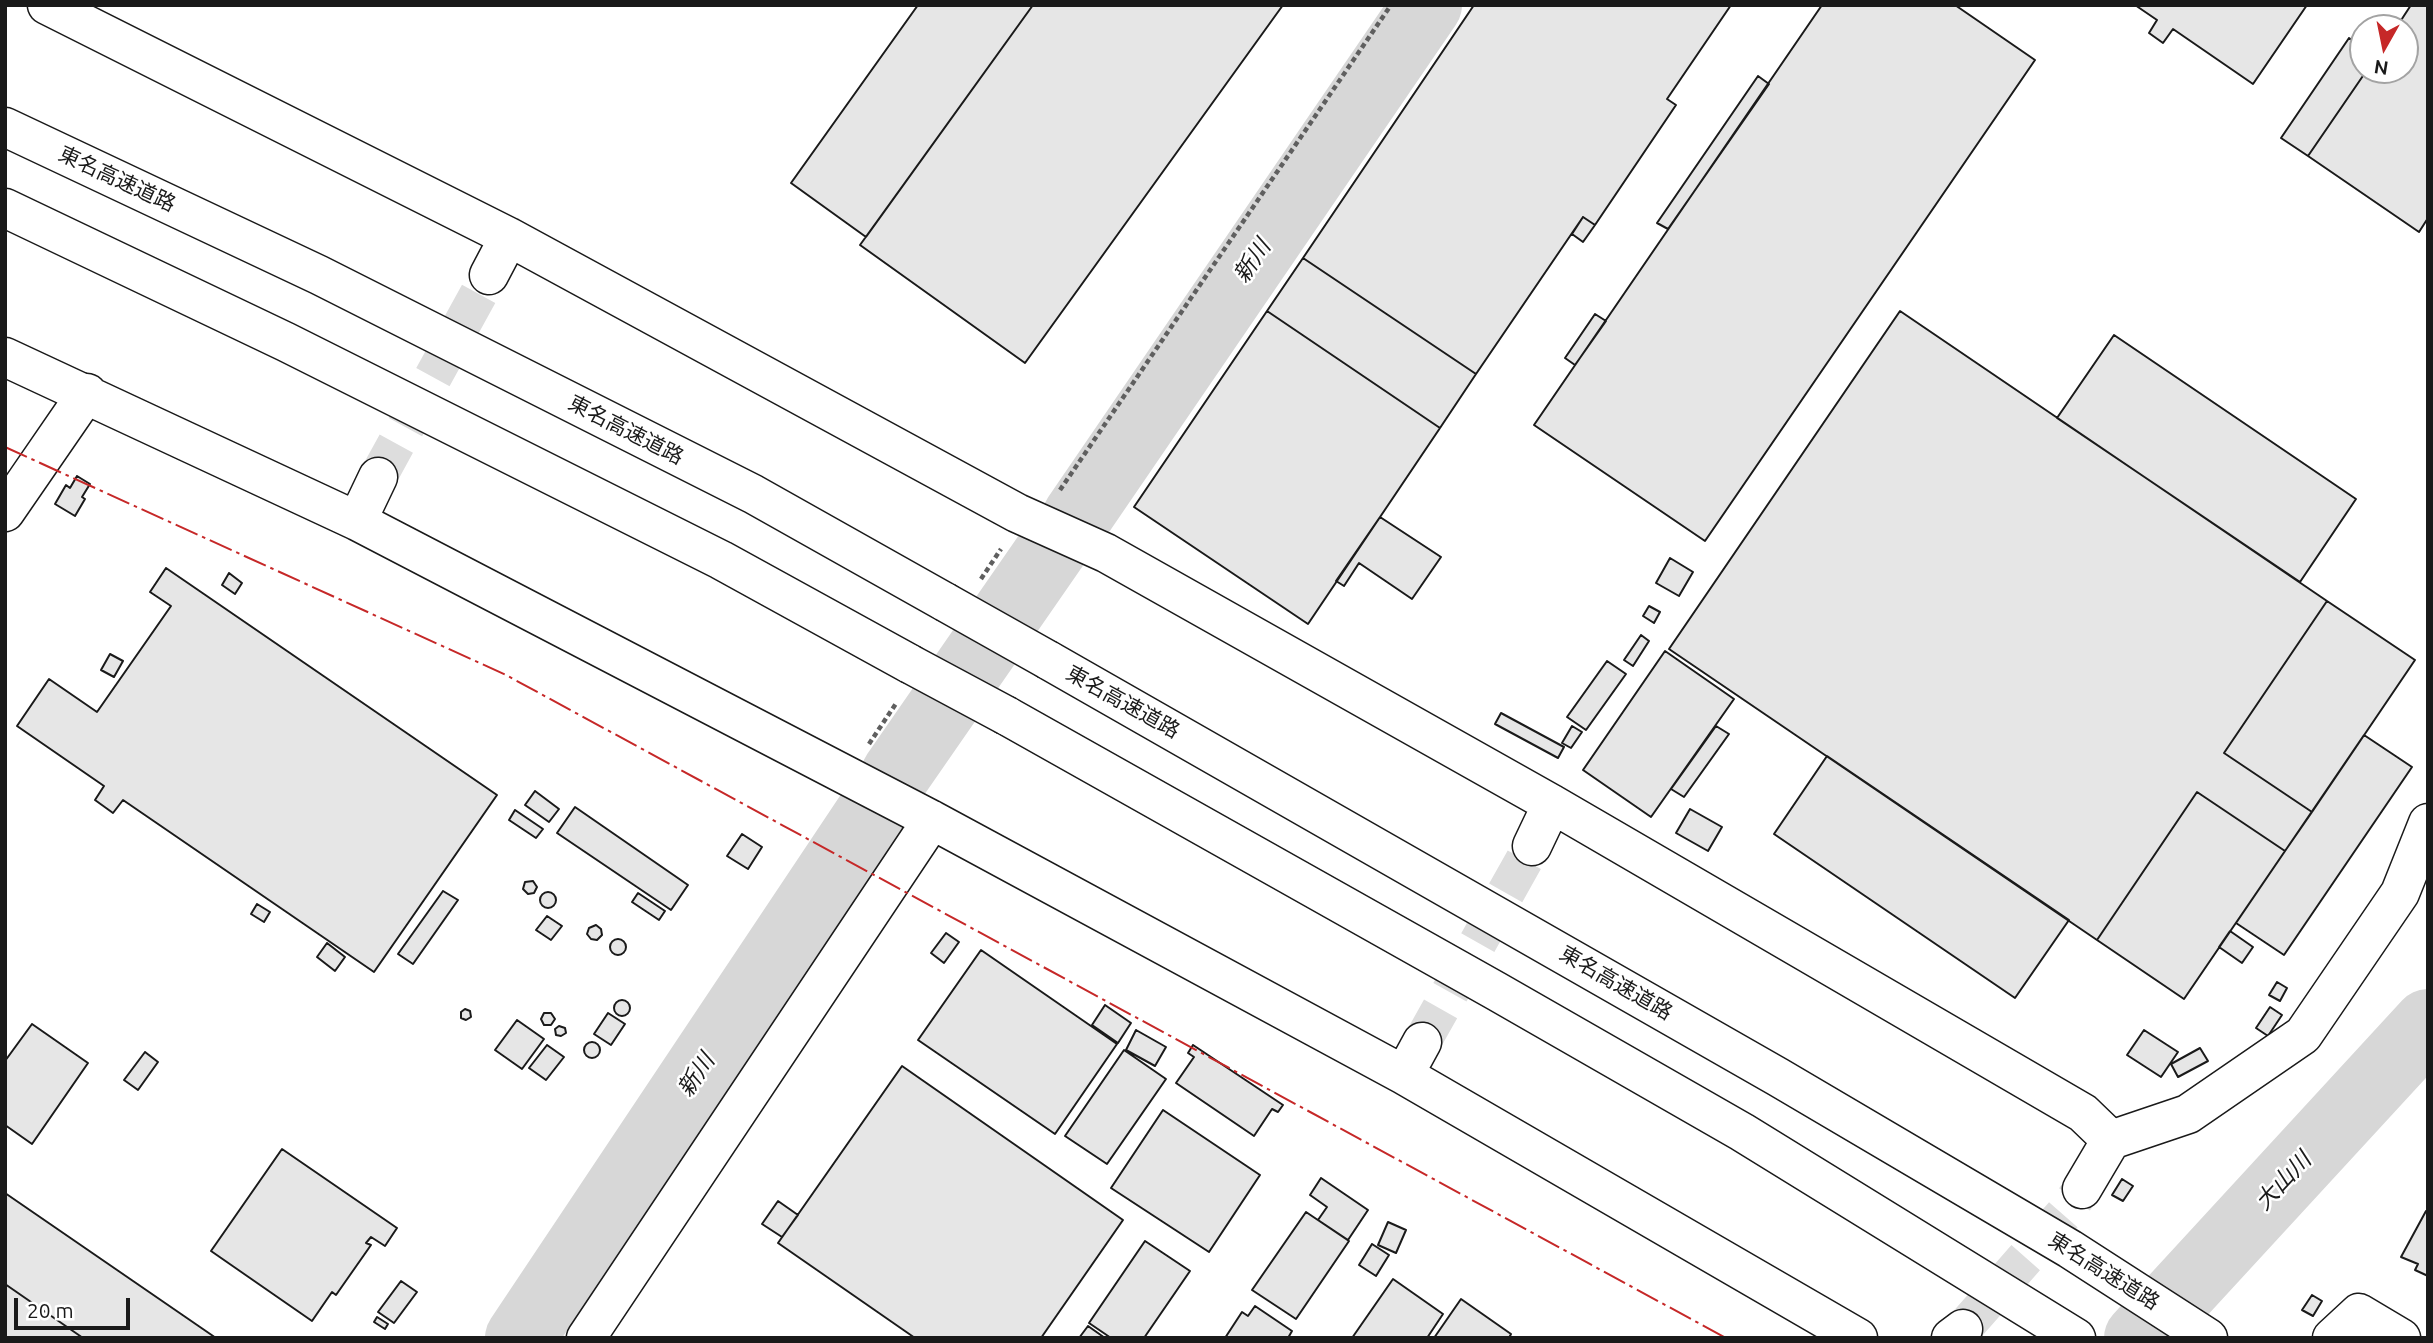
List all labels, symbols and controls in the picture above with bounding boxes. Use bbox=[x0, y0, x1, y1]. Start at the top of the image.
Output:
north arrow bbox=[2349, 14, 2419, 84]
text: N bbox=[2372, 56, 2390, 80]
street label: 東名高速道路 bbox=[55, 141, 179, 217]
water label: 新川 bbox=[1228, 234, 1276, 288]
street label: 東名高速道路 bbox=[564, 390, 688, 470]
street label: 東名高速道路 bbox=[1062, 660, 1184, 744]
street label: 東名高速道路 bbox=[1555, 941, 1677, 1025]
water label: 新川 bbox=[672, 1048, 720, 1102]
water label: 大山川 bbox=[2249, 1146, 2317, 1216]
street label: 東名高速道路 bbox=[2044, 1227, 2164, 1315]
scale bar bbox=[18, 1284, 133, 1328]
text: 20 m bbox=[27, 1298, 74, 1322]

